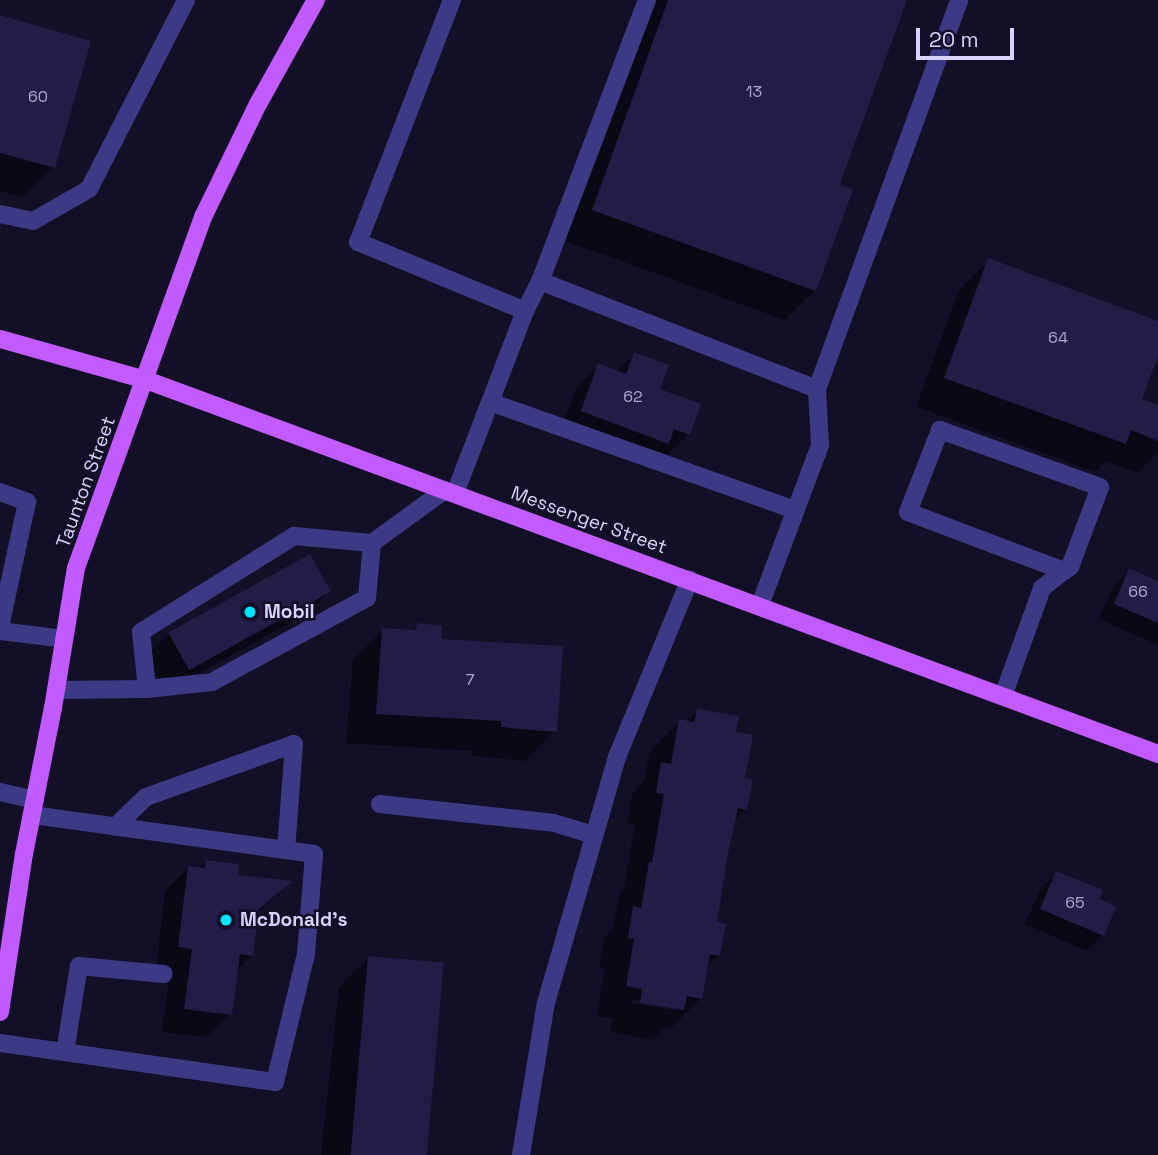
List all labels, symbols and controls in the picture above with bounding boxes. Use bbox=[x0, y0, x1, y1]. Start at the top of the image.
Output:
scale bar bbox=[920, 14, 1018, 58]
text: 20 m bbox=[929, 26, 979, 53]
house number: 13 bbox=[746, 82, 762, 102]
house number: 60 bbox=[28, 87, 48, 107]
house number: 64 bbox=[1048, 328, 1068, 348]
house number: 62 bbox=[623, 387, 643, 407]
street label: Taunton Street bbox=[52, 413, 120, 551]
street label: Messenger Street bbox=[508, 481, 670, 559]
house number: 66 bbox=[1128, 582, 1148, 602]
place label: Mobil bbox=[264, 601, 315, 623]
marker: Mobil bbox=[242, 604, 258, 620]
house number: 7 bbox=[465, 670, 475, 690]
house number: 65 bbox=[1065, 893, 1085, 913]
place label: McDonald's bbox=[240, 909, 347, 931]
marker: McDonald's bbox=[218, 912, 234, 928]

